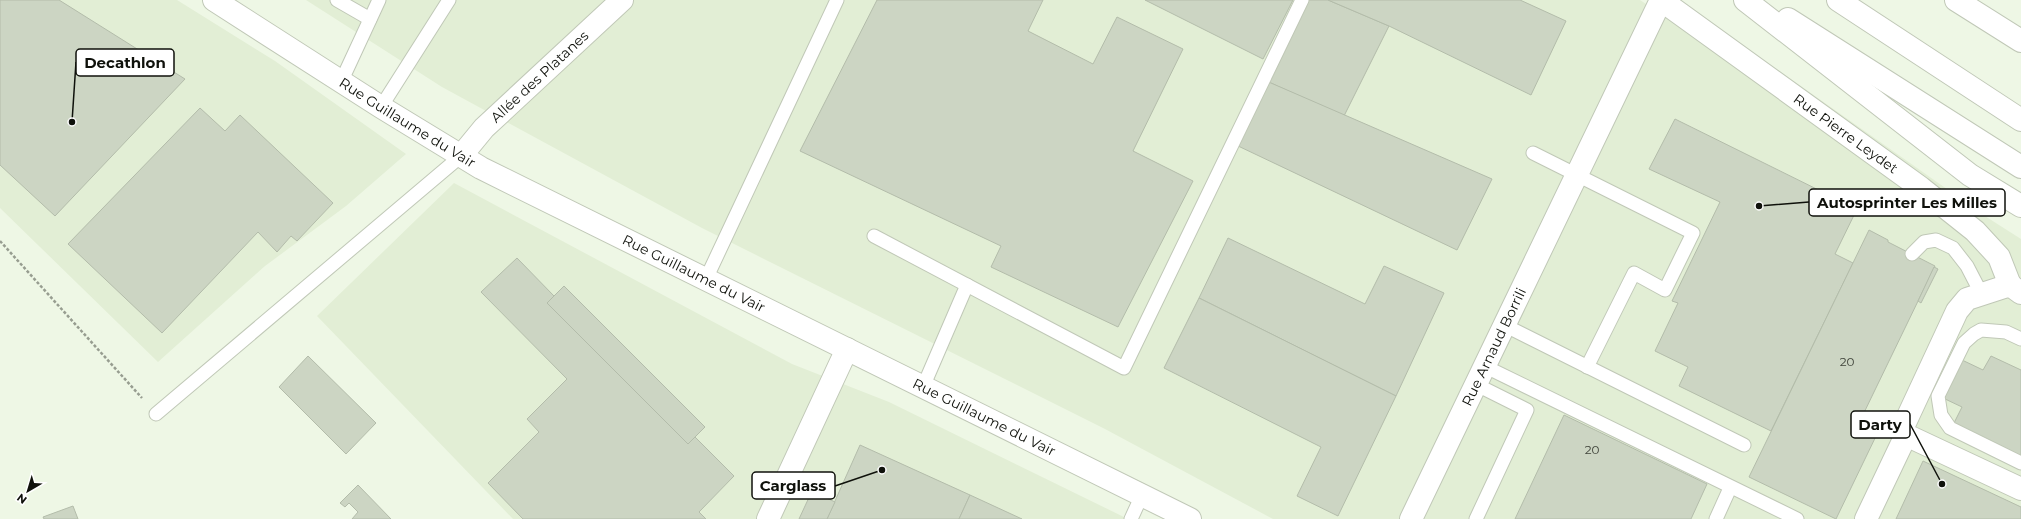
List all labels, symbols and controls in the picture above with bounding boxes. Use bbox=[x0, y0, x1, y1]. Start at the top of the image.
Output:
street label: Allée des Platanes bbox=[487, 26, 592, 126]
callout: Decathlon bbox=[76, 49, 174, 76]
text: Decathlon bbox=[84, 53, 166, 72]
street label: Rue Guillaume du Vair bbox=[336, 74, 479, 172]
street label: Rue Pierre Leydet bbox=[1790, 90, 1902, 178]
callout: Autosprinter Les Milles bbox=[1809, 189, 2005, 216]
text: Autosprinter Les Milles bbox=[1816, 193, 1997, 212]
street label: Rue Guillaume du Vair bbox=[619, 230, 769, 316]
street label: Rue Arnaud Borrili bbox=[1458, 285, 1530, 409]
house number: 20 bbox=[1840, 354, 1854, 369]
street label: Rue Guillaume du Vair bbox=[910, 374, 1059, 460]
callout: Darty bbox=[1851, 411, 1910, 438]
text: Darty bbox=[1858, 415, 1903, 434]
house number: 20 bbox=[1585, 442, 1599, 457]
north arrow bbox=[8, 471, 48, 511]
callout: Carglass bbox=[752, 472, 835, 499]
text: Carglass bbox=[760, 476, 826, 495]
text: N bbox=[14, 491, 30, 507]

